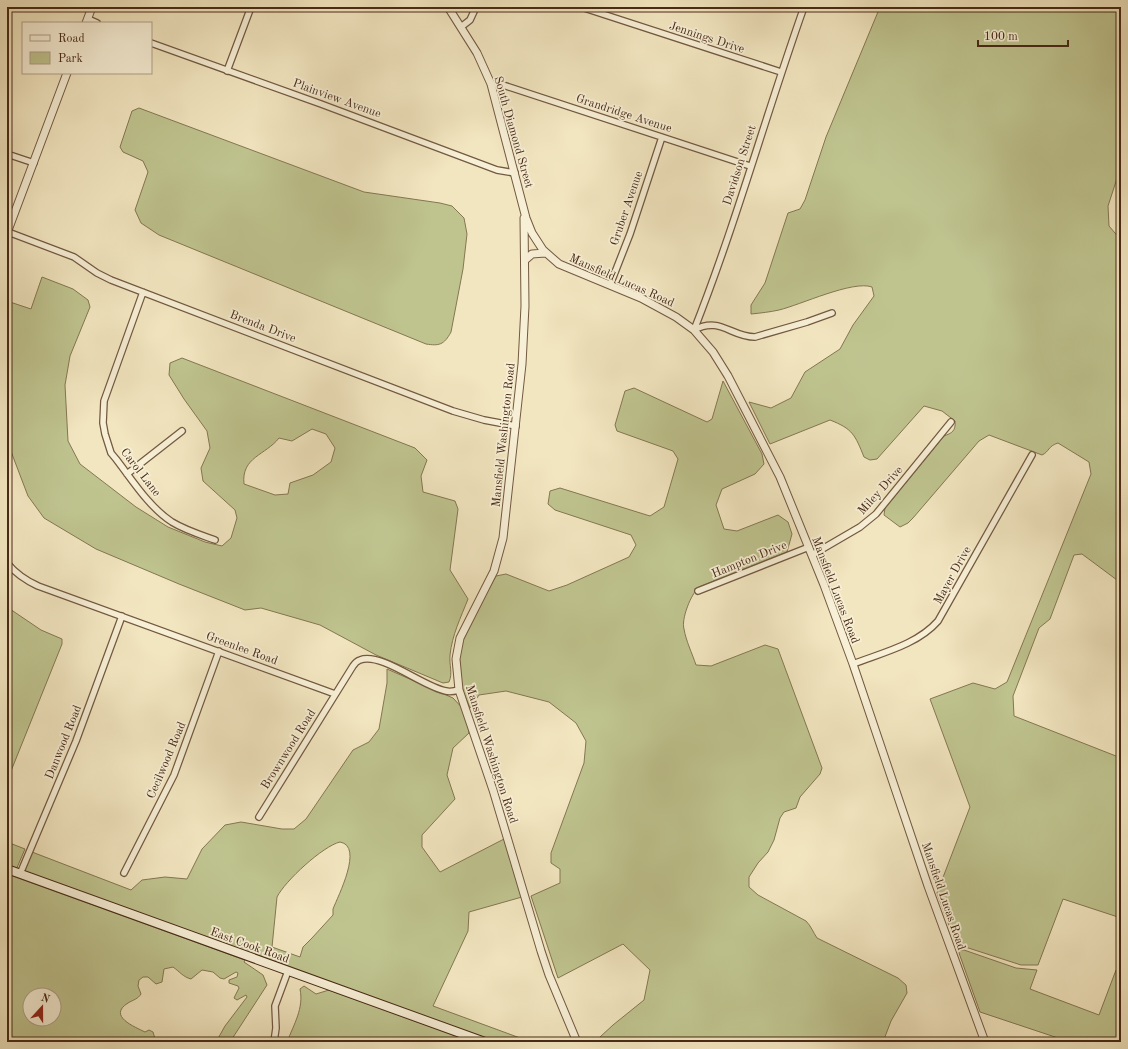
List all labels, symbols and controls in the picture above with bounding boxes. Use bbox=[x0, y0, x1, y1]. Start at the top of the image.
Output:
street label: Jennings Drive bbox=[667, 20, 746, 56]
legend bbox=[22, 22, 152, 74]
scale bar bbox=[978, 22, 1068, 48]
text: 100 m bbox=[984, 31, 1018, 43]
text: Road bbox=[58, 33, 85, 45]
text: Park bbox=[58, 53, 83, 65]
street label: South Diamond Street bbox=[491, 75, 535, 190]
street label: Plainview Avenue bbox=[291, 77, 383, 121]
street label: Grandridge Avenue bbox=[574, 93, 674, 135]
street label: Davidson Street bbox=[721, 124, 759, 207]
street label: Gruber Avenue bbox=[609, 169, 645, 247]
street label: Mansfield Lucas Road bbox=[567, 252, 676, 309]
street label: Brenda Drive bbox=[228, 309, 298, 345]
street label: Mansfield Washington Road bbox=[490, 362, 518, 508]
street label: Carol Lane bbox=[118, 446, 163, 499]
street label: Miley Drive bbox=[856, 464, 906, 517]
street label: Mansfield Lucas Road bbox=[809, 535, 861, 645]
street label: Hampton Drive bbox=[710, 539, 789, 580]
street label: Mayer Drive bbox=[932, 544, 974, 606]
street label: Greenlee Road bbox=[204, 630, 279, 667]
street label: Mansfield Washington Road bbox=[463, 684, 519, 825]
street label: Danwood Road bbox=[44, 704, 84, 781]
street label: Brownwood Road bbox=[259, 707, 318, 792]
street label: Cecilwood Road bbox=[145, 720, 189, 801]
street label: Mansfield Lucas Road bbox=[919, 841, 967, 952]
street label: East Cook Road bbox=[208, 926, 291, 966]
north arrow bbox=[22, 987, 62, 1027]
text: N bbox=[39, 992, 51, 1006]

